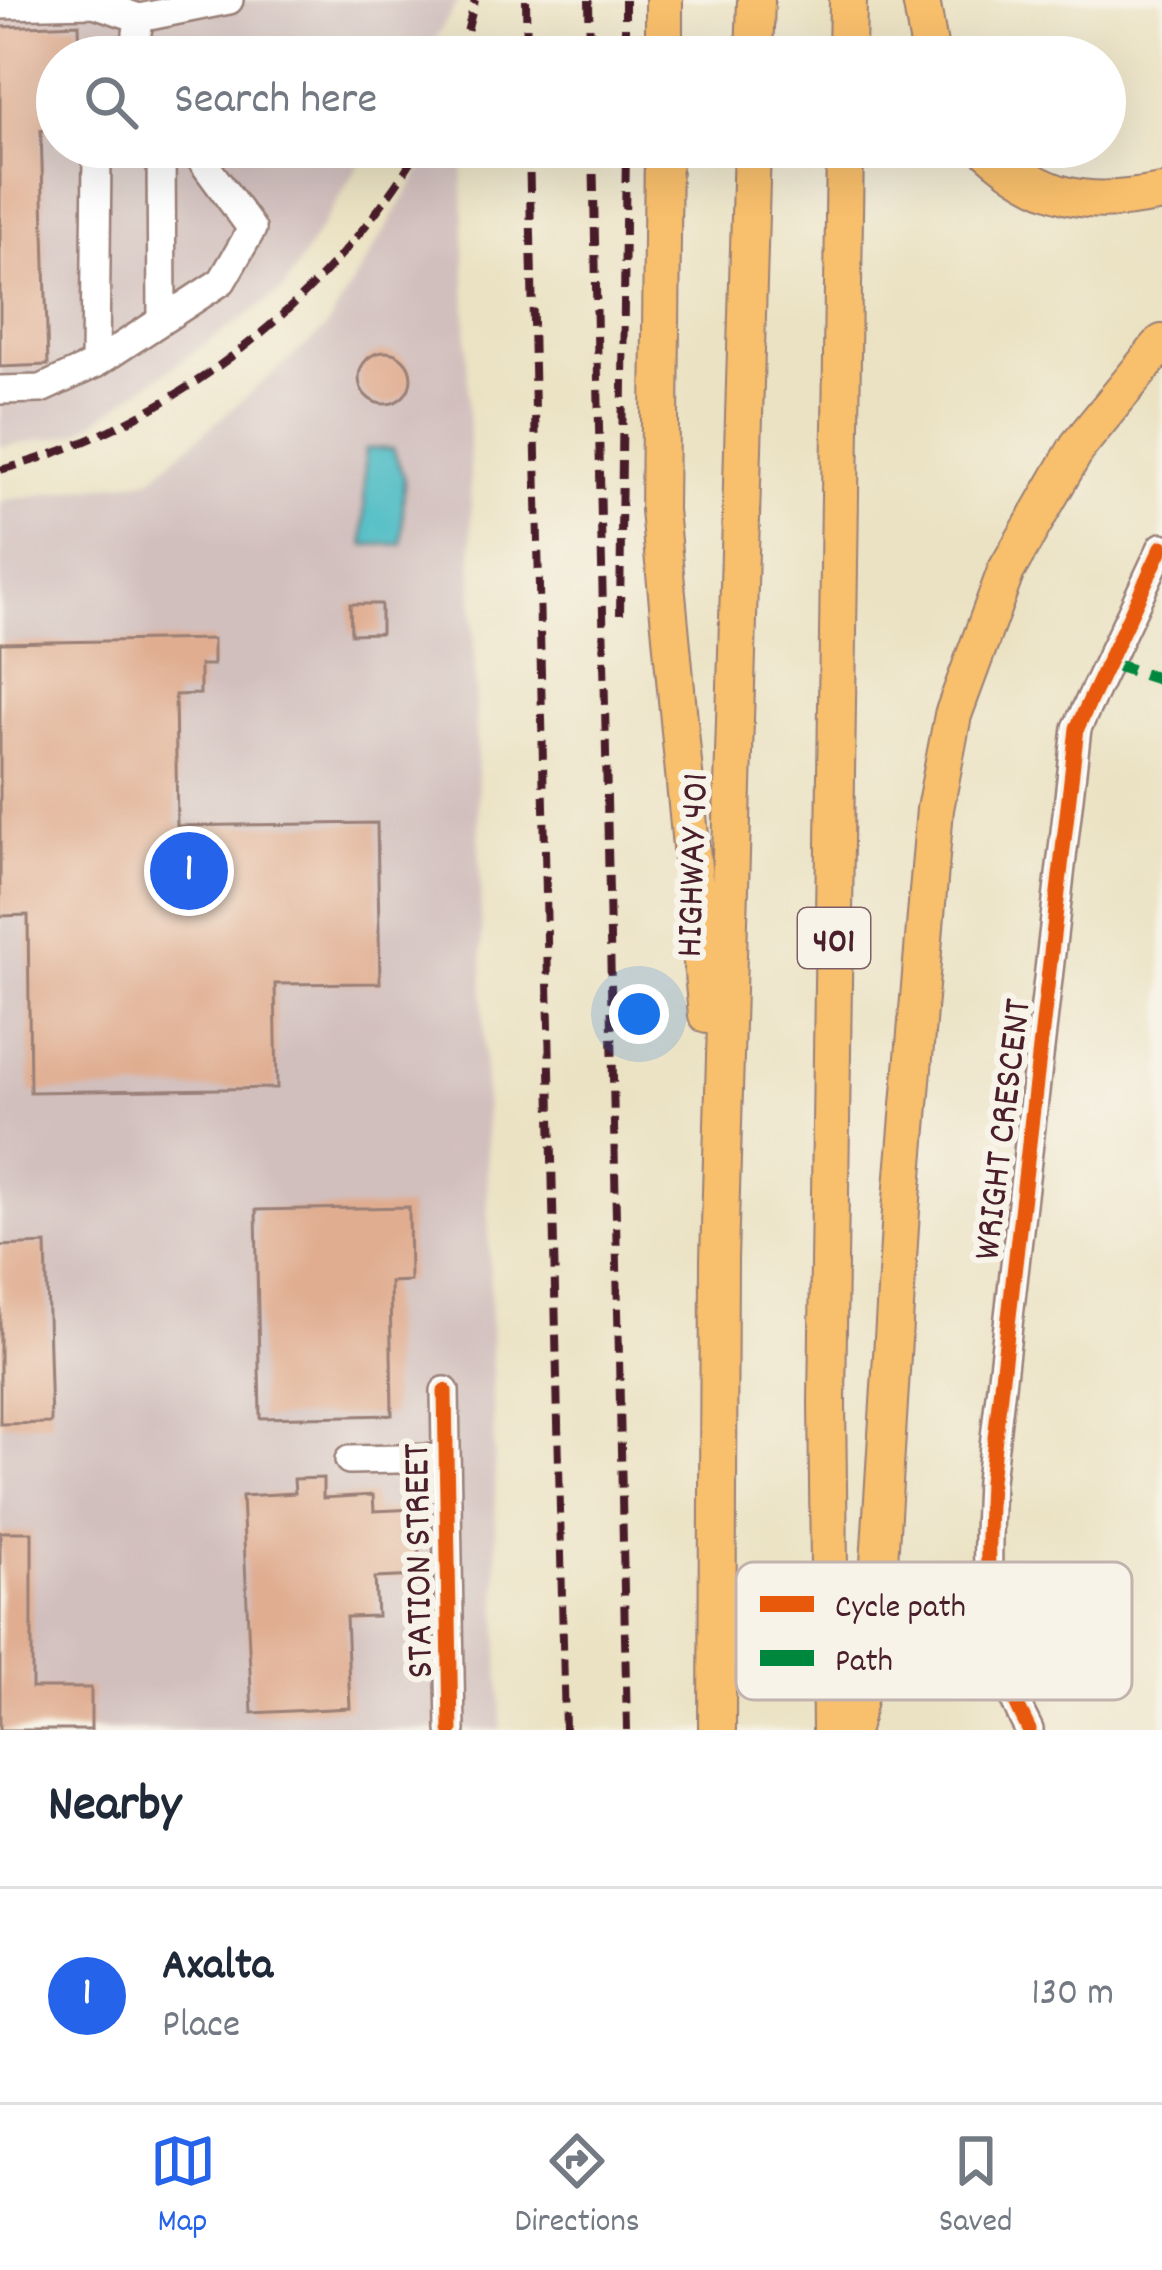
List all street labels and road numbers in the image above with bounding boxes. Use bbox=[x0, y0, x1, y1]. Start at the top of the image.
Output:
street label: HIGHWAY 401 bbox=[665, 772, 726, 958]
road number: 401 bbox=[798, 908, 870, 968]
street label: WRIGHT CRESCENT bbox=[962, 996, 1049, 1264]
street label: STATION STREET bbox=[392, 1442, 451, 1679]

